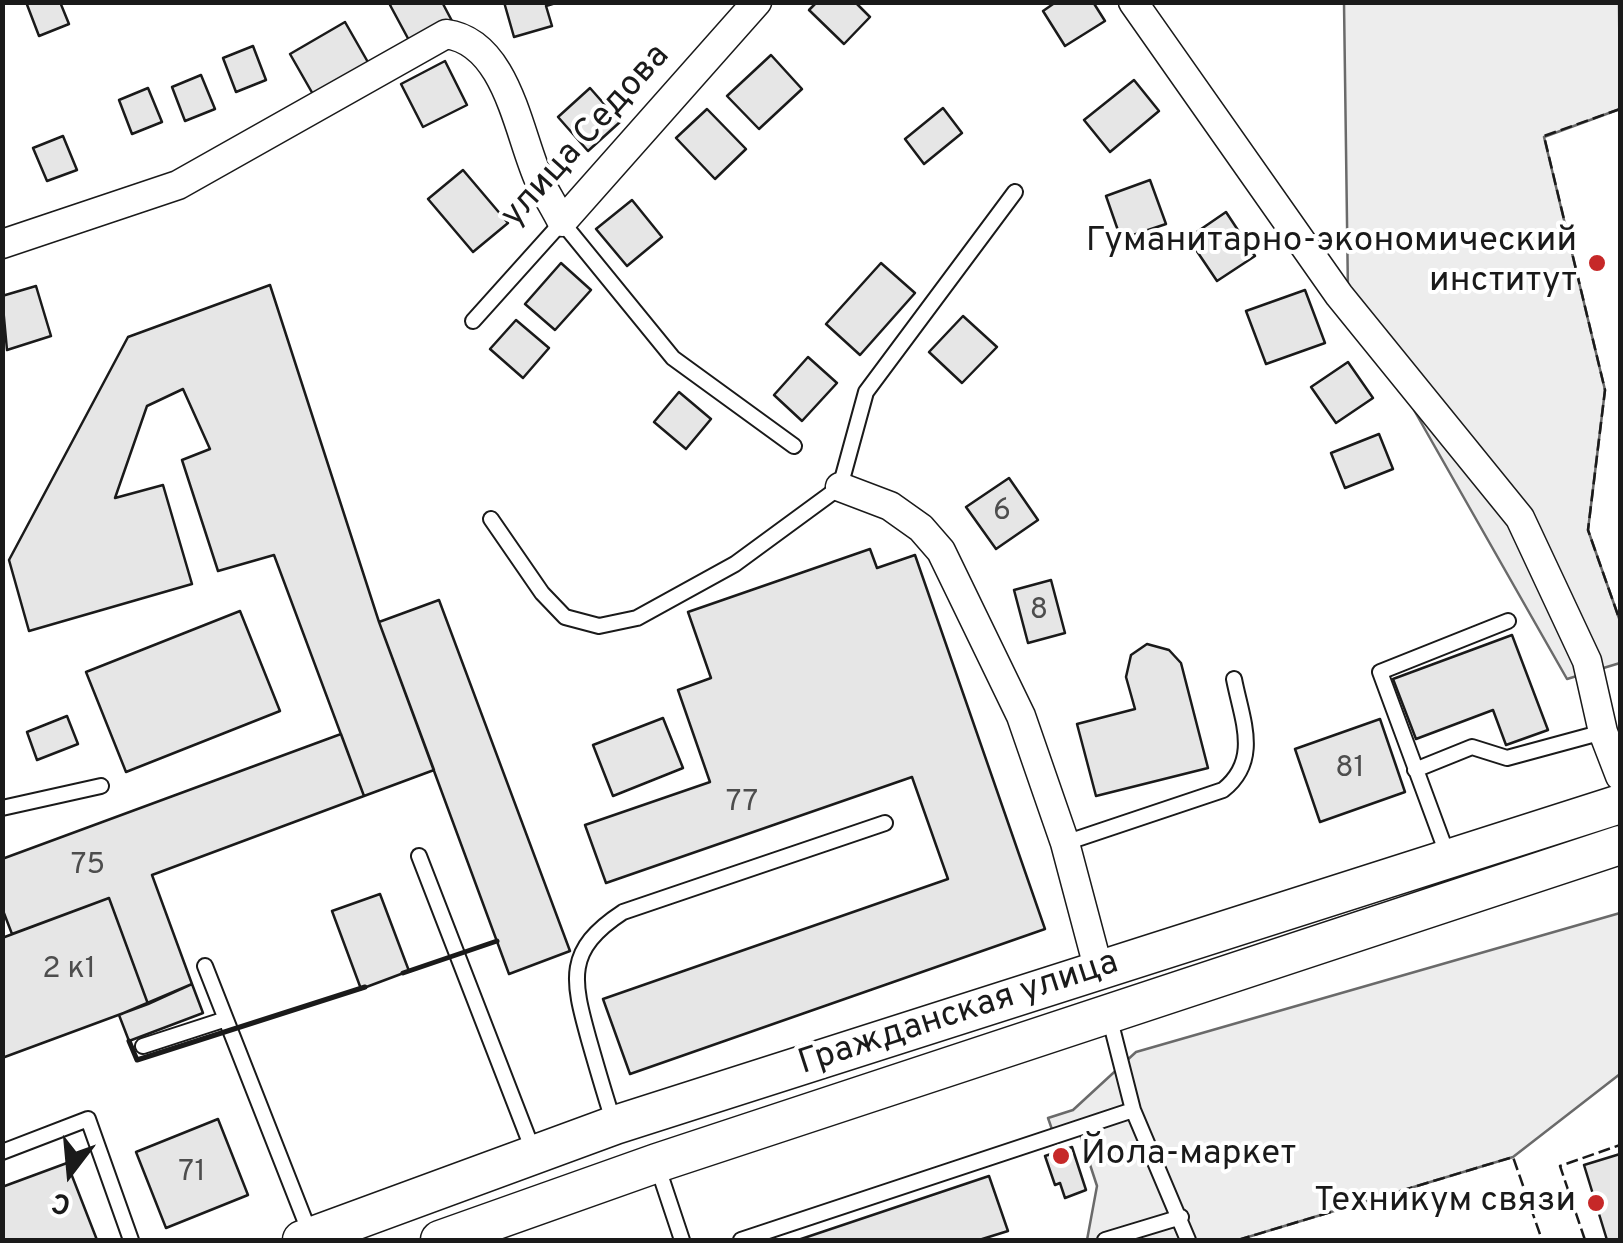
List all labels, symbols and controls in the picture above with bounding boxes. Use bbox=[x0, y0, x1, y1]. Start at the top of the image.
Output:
street label: улица Седова bbox=[494, 37, 680, 237]
place label: Гуманитарно-экономический институт bbox=[1086, 222, 1577, 304]
marker: Гуманитарно-экономический институт bbox=[1586, 252, 1608, 274]
house number: 6 bbox=[993, 495, 1011, 531]
house number: 8 bbox=[1030, 594, 1048, 630]
house number: 81 bbox=[1335, 752, 1365, 788]
house number: 77 bbox=[726, 786, 758, 822]
house number: 75 bbox=[71, 849, 105, 885]
street label: Гражданская улица bbox=[794, 943, 1124, 1087]
house number: 2 к1 bbox=[42, 953, 96, 989]
north arrow bbox=[20, 1123, 120, 1223]
place label: Йола-маркет bbox=[1081, 1135, 1296, 1177]
marker: Йола-маркет bbox=[1050, 1145, 1072, 1167]
house number: 71 bbox=[178, 1156, 206, 1192]
text: С bbox=[48, 1182, 75, 1222]
place label: Техникум связи bbox=[1314, 1182, 1576, 1224]
marker: Техникум связи bbox=[1585, 1192, 1607, 1214]

